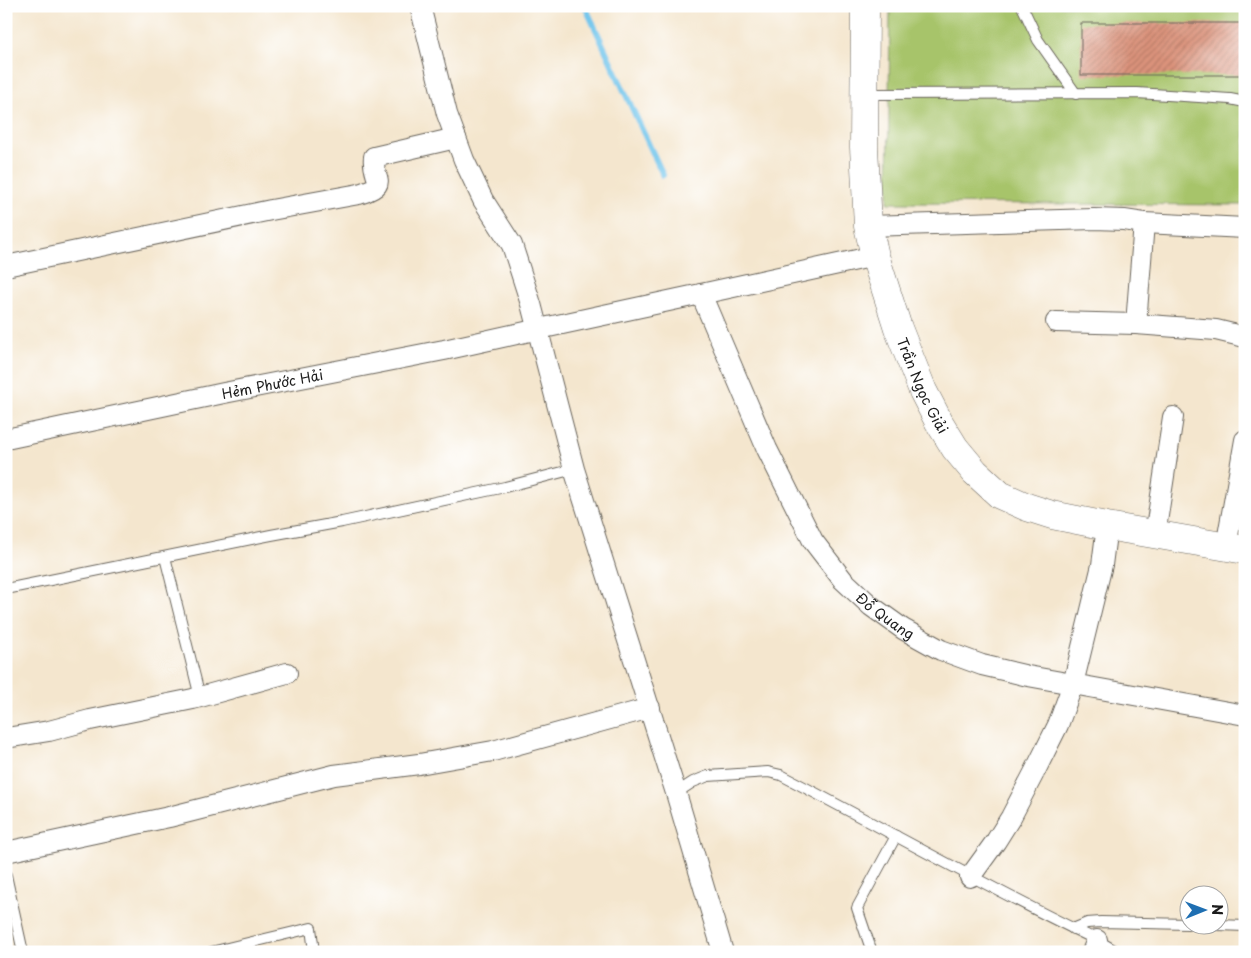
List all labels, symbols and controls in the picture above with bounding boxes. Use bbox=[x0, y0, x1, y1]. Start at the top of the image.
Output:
street label: Trần Ngọc Giải bbox=[892, 334, 954, 437]
street label: Hẻm Phước Hải bbox=[220, 363, 325, 404]
street label: Đỗ Quang bbox=[852, 587, 918, 644]
north arrow bbox=[1178, 886, 1228, 936]
text: N bbox=[1207, 904, 1228, 915]

